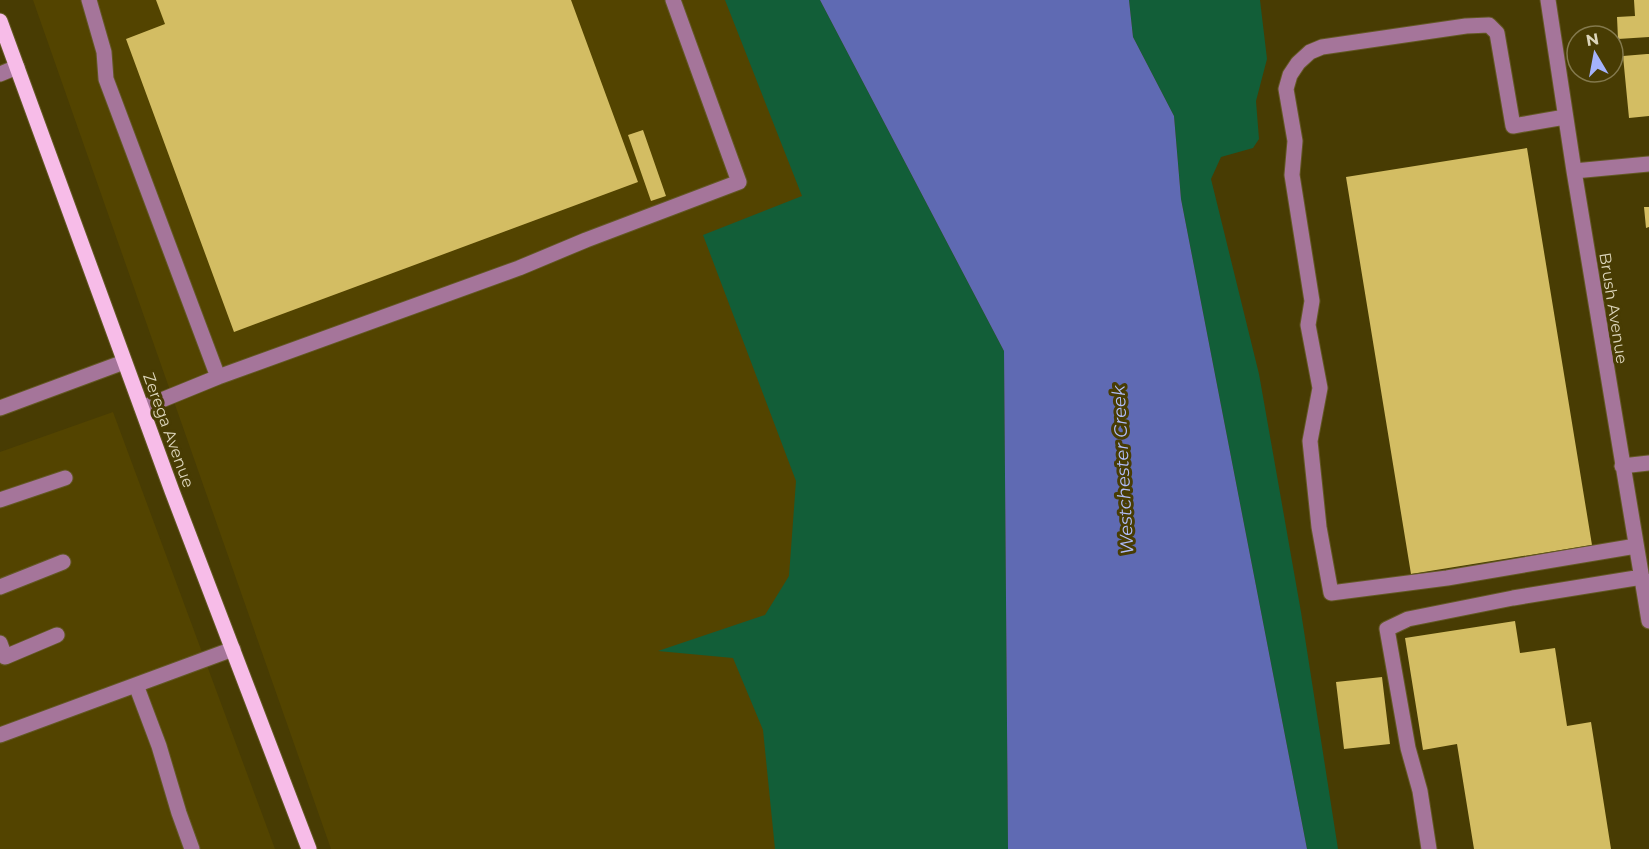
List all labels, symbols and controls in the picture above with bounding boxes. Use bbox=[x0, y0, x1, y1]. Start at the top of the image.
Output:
north arrow bbox=[1565, 24, 1625, 84]
text: N bbox=[1584, 29, 1601, 50]
street label: Brush Avenue bbox=[1595, 251, 1632, 365]
street label: Zerega Avenue bbox=[139, 370, 198, 490]
water label: Westchester Creek bbox=[1108, 384, 1138, 555]

